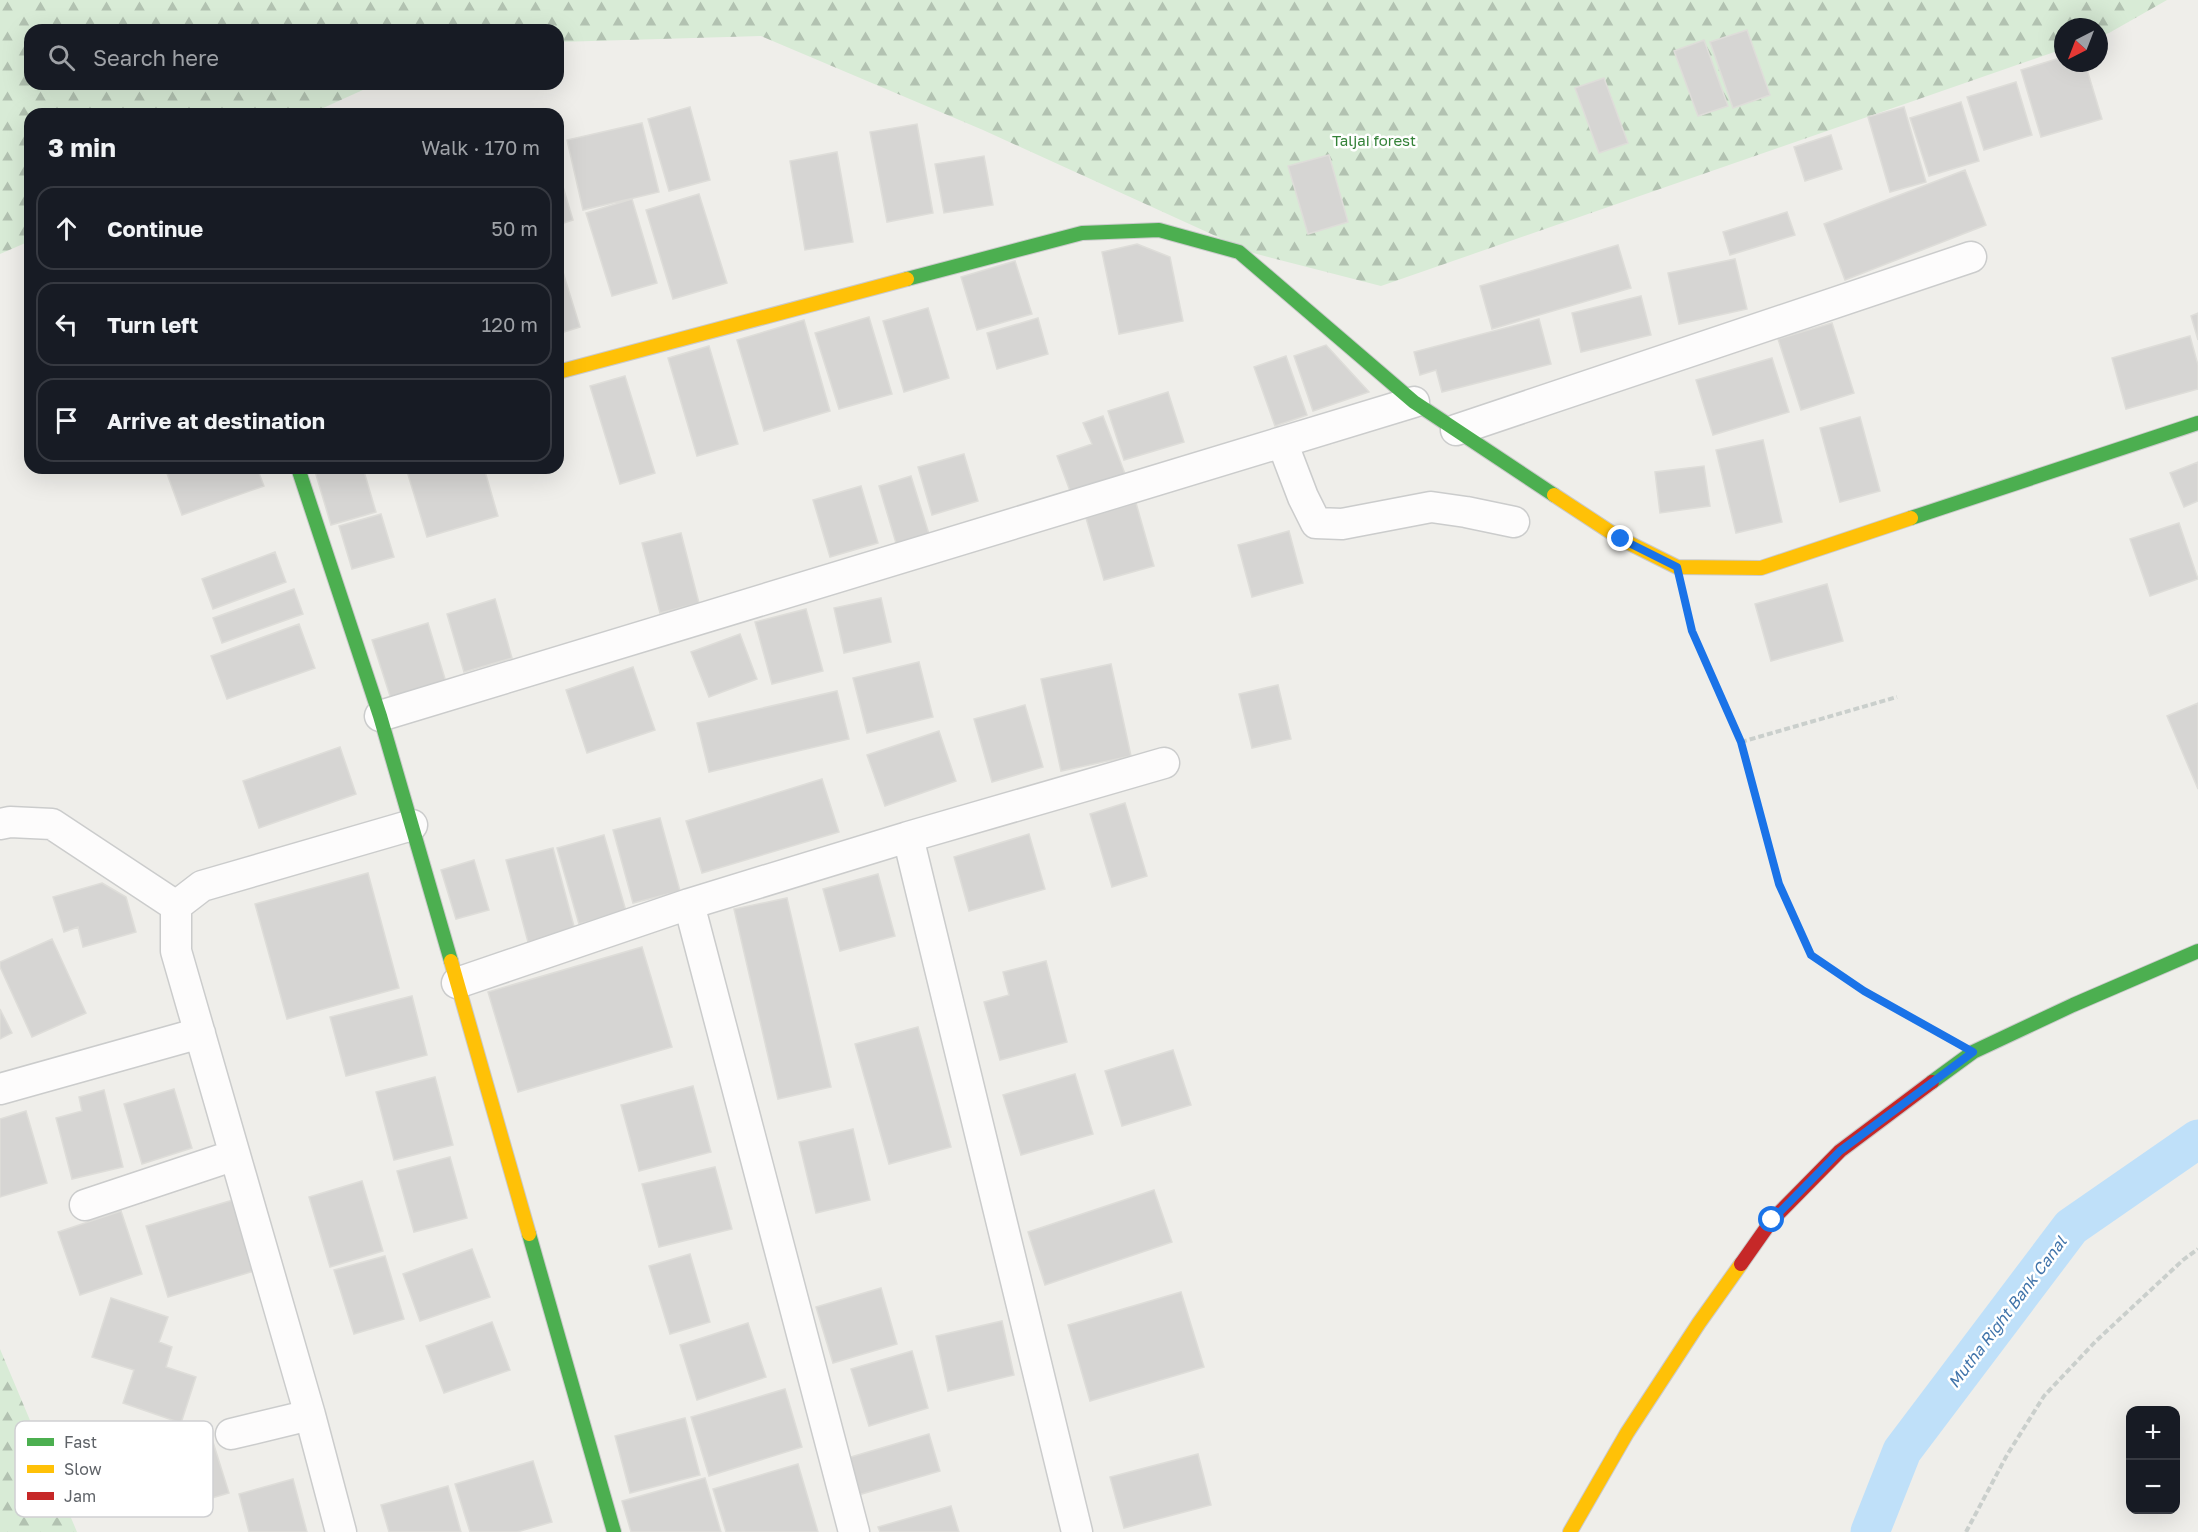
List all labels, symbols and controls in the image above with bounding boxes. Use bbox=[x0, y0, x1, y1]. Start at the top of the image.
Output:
north arrow bbox=[2054, 18, 2108, 72]
search box bbox=[24, 24, 564, 90]
icon: search bbox=[45, 41, 78, 74]
text: Search here bbox=[93, 44, 219, 71]
park label: Taljai forest bbox=[1332, 131, 1416, 149]
text: 3 min bbox=[48, 132, 116, 163]
text: Walk · 170 m bbox=[421, 135, 540, 159]
icon: ahead bbox=[50, 212, 83, 245]
text: Continue bbox=[107, 215, 203, 242]
text: 50 m bbox=[491, 216, 538, 240]
icon: left bbox=[50, 308, 83, 341]
text: Turn left bbox=[107, 311, 198, 338]
text: 120 m bbox=[482, 312, 538, 336]
icon: arrive bbox=[50, 404, 83, 437]
text: Arrive at destination bbox=[107, 407, 325, 434]
route end bbox=[1607, 525, 1633, 551]
route start bbox=[1758, 1206, 1784, 1232]
water label: Mutha Right Bank Canal bbox=[1944, 1232, 2071, 1392]
map controls bbox=[2126, 1406, 2180, 1514]
button: + bbox=[2126, 1406, 2180, 1460]
legend bbox=[15, 1421, 213, 1517]
text: Fast bbox=[64, 1432, 97, 1452]
text: Slow bbox=[64, 1459, 102, 1479]
button: − bbox=[2126, 1460, 2180, 1514]
text: Jam bbox=[64, 1486, 96, 1506]

